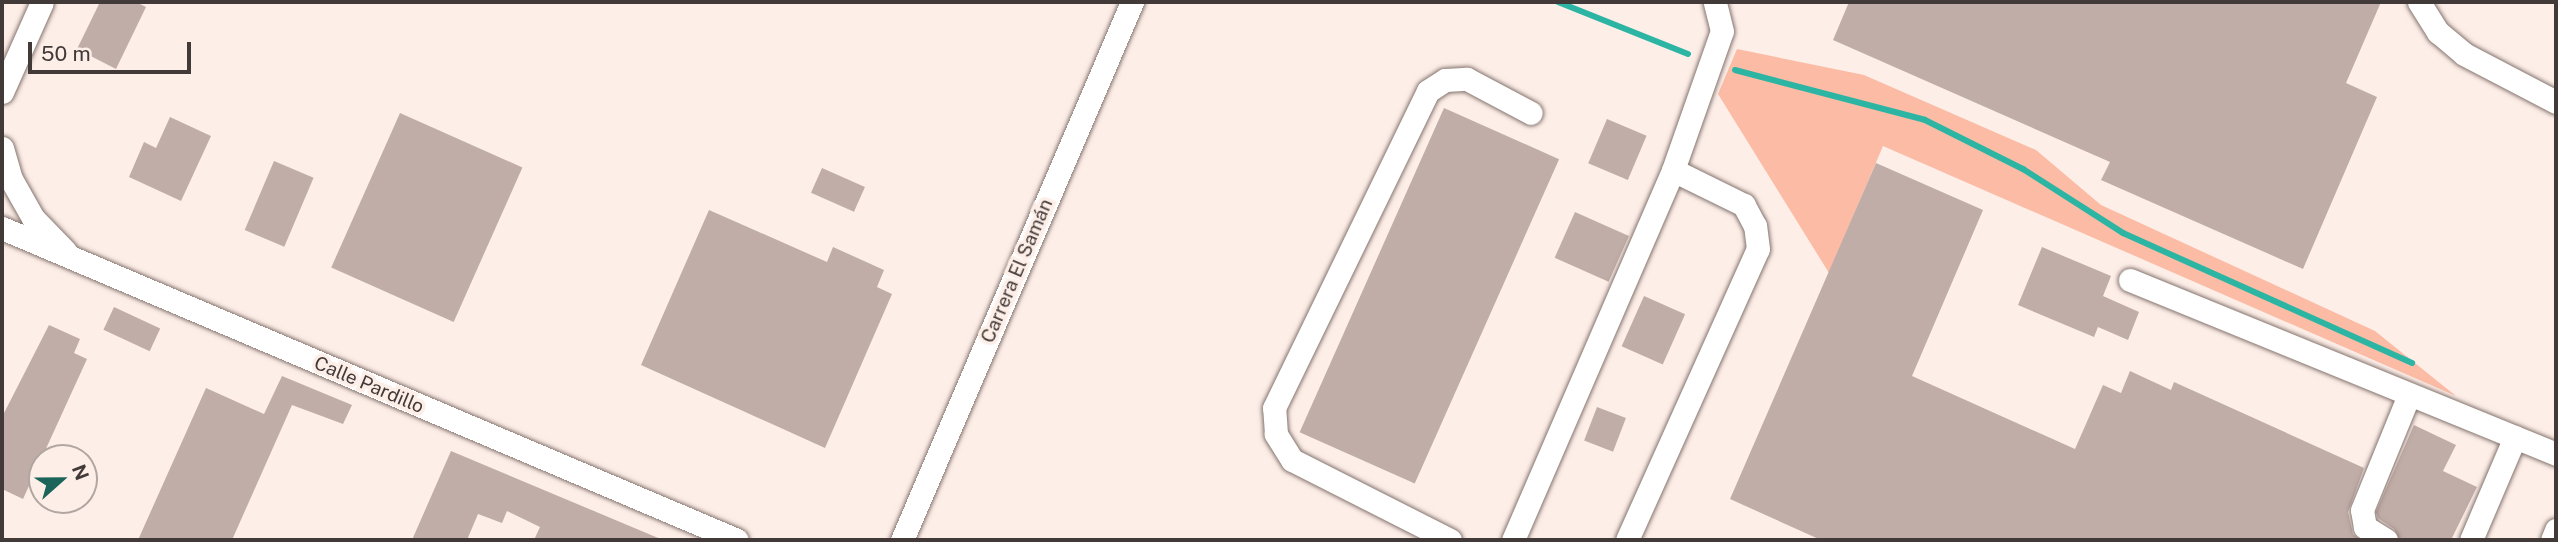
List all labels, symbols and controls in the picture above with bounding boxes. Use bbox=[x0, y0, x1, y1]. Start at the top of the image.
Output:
scale bar bbox=[32, 28, 194, 72]
text: 50 m bbox=[41, 41, 91, 66]
street label: Carrera El Samán bbox=[976, 196, 1058, 346]
street label: Calle Pardillo bbox=[311, 352, 427, 418]
north arrow bbox=[28, 444, 98, 514]
text: N bbox=[68, 461, 94, 483]

